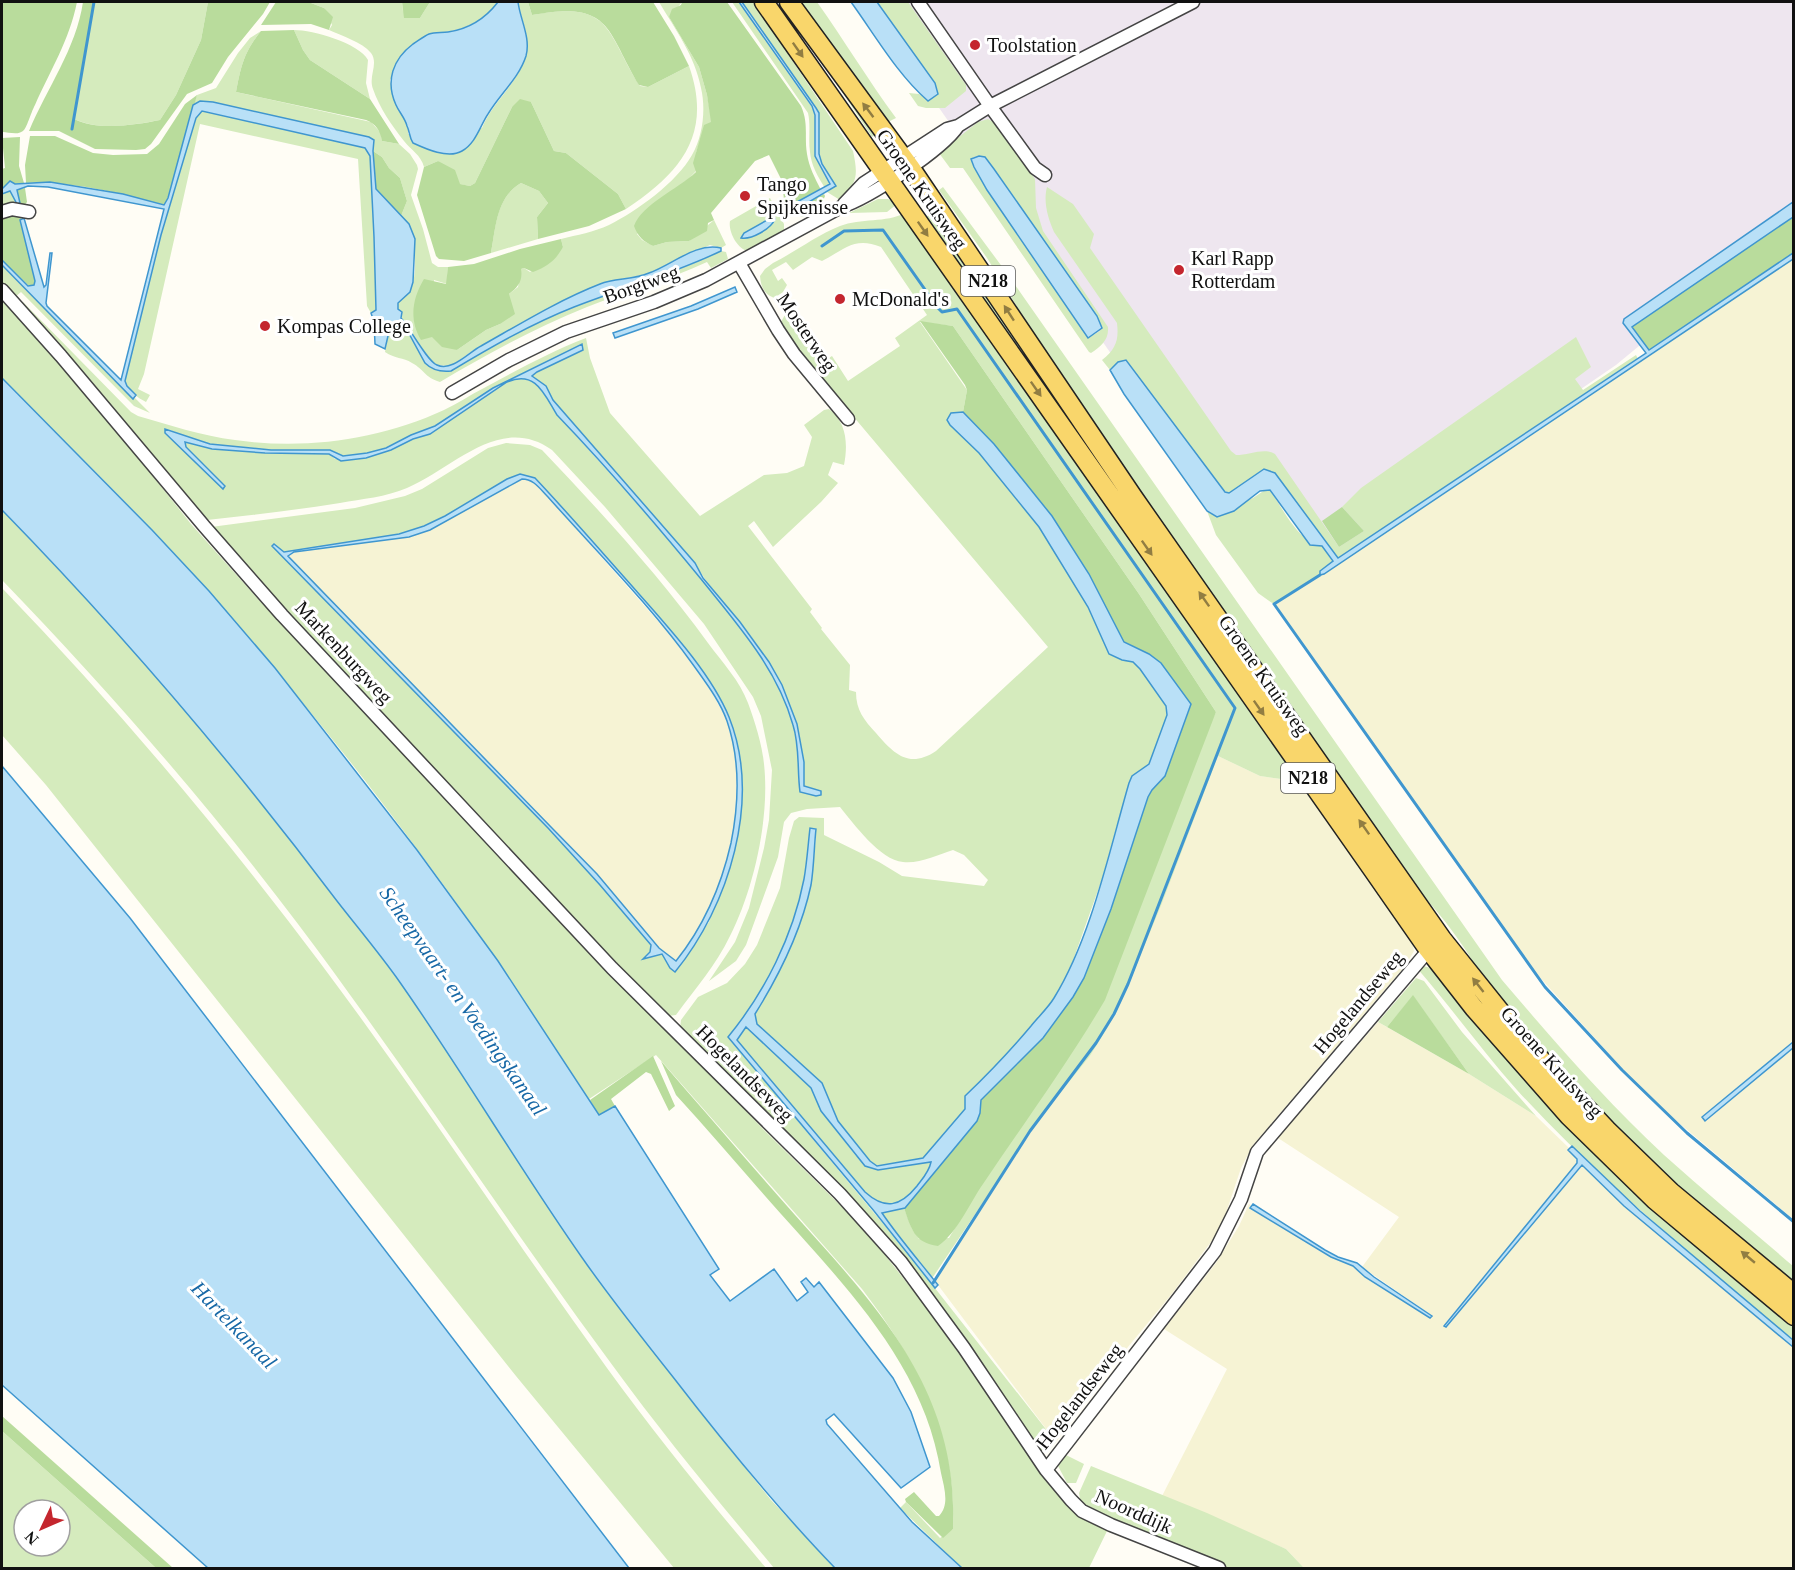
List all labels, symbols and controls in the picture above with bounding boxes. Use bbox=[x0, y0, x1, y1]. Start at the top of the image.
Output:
place label: Toolstation bbox=[987, 34, 1077, 56]
marker: Toolstation bbox=[968, 38, 982, 52]
one-way arrow bbox=[792, 41, 804, 57]
one-way arrow bbox=[862, 102, 874, 118]
street label: Groene Kruisweg bbox=[872, 125, 972, 254]
place label: Tango Spijkenisse bbox=[757, 173, 848, 219]
marker: Tango Spijkenisse bbox=[738, 189, 752, 203]
one-way arrow bbox=[917, 221, 928, 237]
place label: Karl Rapp Rotterdam bbox=[1191, 247, 1276, 292]
street label: Borgtweg bbox=[600, 260, 682, 309]
marker: Karl Rapp Rotterdam bbox=[1172, 263, 1186, 277]
road number: N218 bbox=[961, 266, 1015, 296]
place label: McDonald's bbox=[852, 288, 949, 310]
street label: Mosterweg bbox=[772, 289, 841, 376]
marker: McDonald's bbox=[833, 292, 847, 306]
one-way arrow bbox=[1004, 305, 1015, 321]
place label: Kompas College bbox=[277, 315, 411, 338]
marker: Kompas College bbox=[258, 319, 272, 333]
one-way arrow bbox=[1030, 380, 1042, 396]
one-way arrow bbox=[1141, 541, 1153, 556]
one-way arrow bbox=[1198, 591, 1210, 607]
street label: Markenburgweg bbox=[290, 596, 397, 708]
street label: Groene Kruisweg bbox=[1214, 611, 1314, 740]
one-way arrow bbox=[1253, 700, 1264, 716]
road number: N218 bbox=[1281, 763, 1335, 793]
one-way arrow bbox=[1358, 820, 1370, 836]
water label: Scheepvaart- en Voedingskanaal bbox=[375, 882, 552, 1120]
street label: Hogelandseweg bbox=[1309, 946, 1408, 1059]
one-way arrow bbox=[1472, 978, 1484, 993]
street label: Groene Kruisweg bbox=[1496, 1002, 1608, 1123]
street label: Hogelandseweg bbox=[691, 1020, 798, 1127]
one-way arrow bbox=[1741, 1251, 1756, 1264]
water label: Hartelkanaal bbox=[186, 1276, 282, 1374]
street label: Hogelandseweg bbox=[1031, 1339, 1128, 1454]
street label: Noorddijk bbox=[1092, 1484, 1176, 1539]
north arrow bbox=[12, 1498, 72, 1558]
text: N bbox=[21, 1528, 42, 1548]

